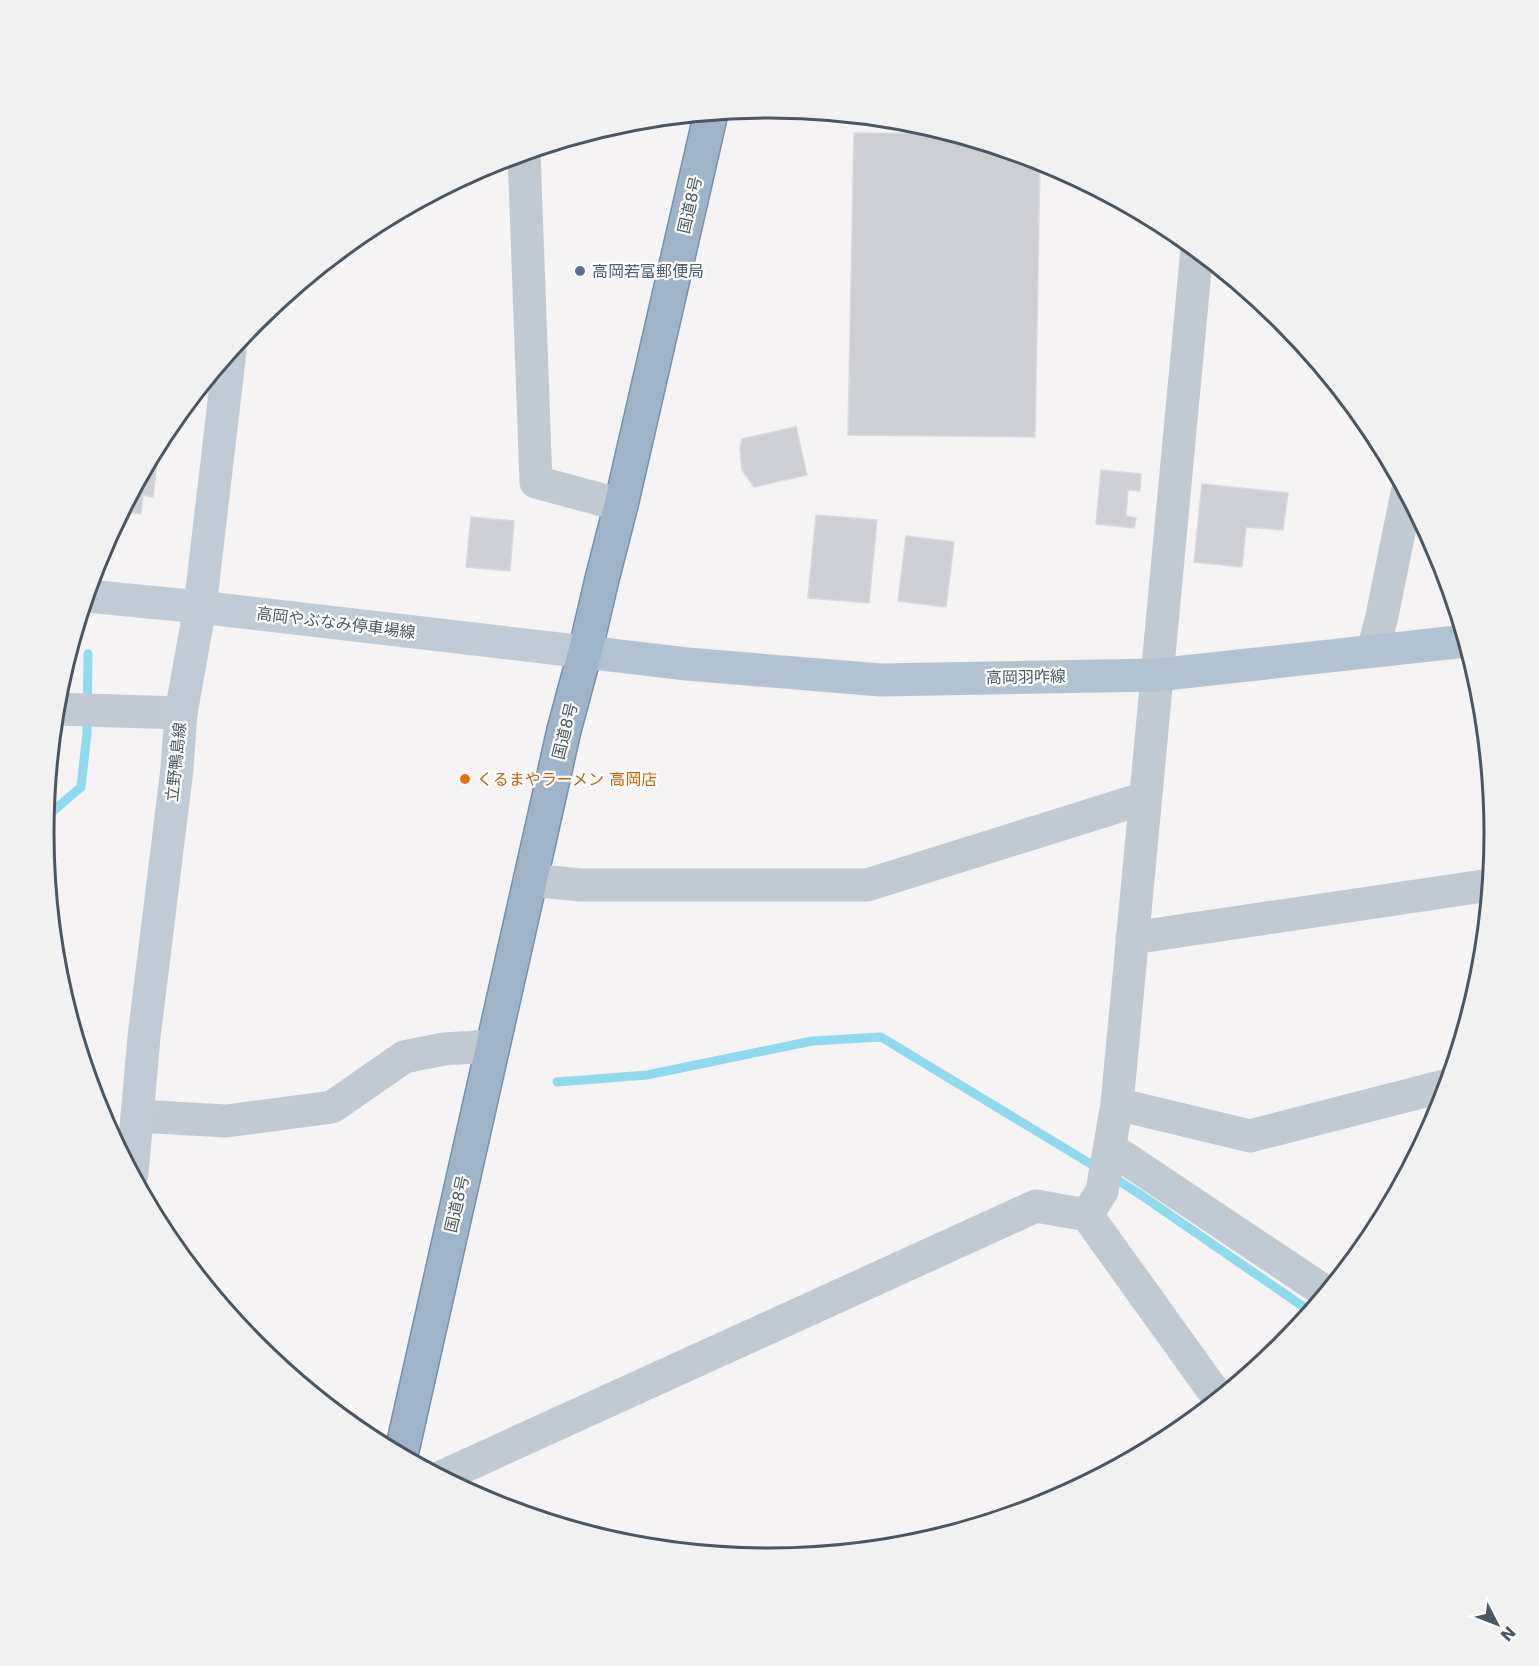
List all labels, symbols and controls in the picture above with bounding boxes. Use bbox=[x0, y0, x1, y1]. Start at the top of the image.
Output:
street label: 国道8号 bbox=[674, 175, 706, 235]
place label: 高岡若富郵便局 bbox=[592, 262, 704, 281]
marker: 高岡若富郵便局 bbox=[573, 264, 587, 278]
street label: 高岡やぶなみ停車場線 bbox=[255, 604, 417, 642]
street label: 高岡羽咋線 bbox=[986, 667, 1066, 687]
street label: 国道8号 bbox=[549, 700, 581, 762]
street label: 立野鴨島線 bbox=[162, 721, 190, 803]
place label: くるまやラーメン 高岡店 bbox=[477, 770, 657, 789]
marker: くるまやラーメン 高岡店 bbox=[458, 772, 472, 786]
street label: 国道8号 bbox=[441, 1174, 473, 1234]
north arrow bbox=[1467, 1594, 1527, 1654]
text: N bbox=[1496, 1622, 1519, 1645]

